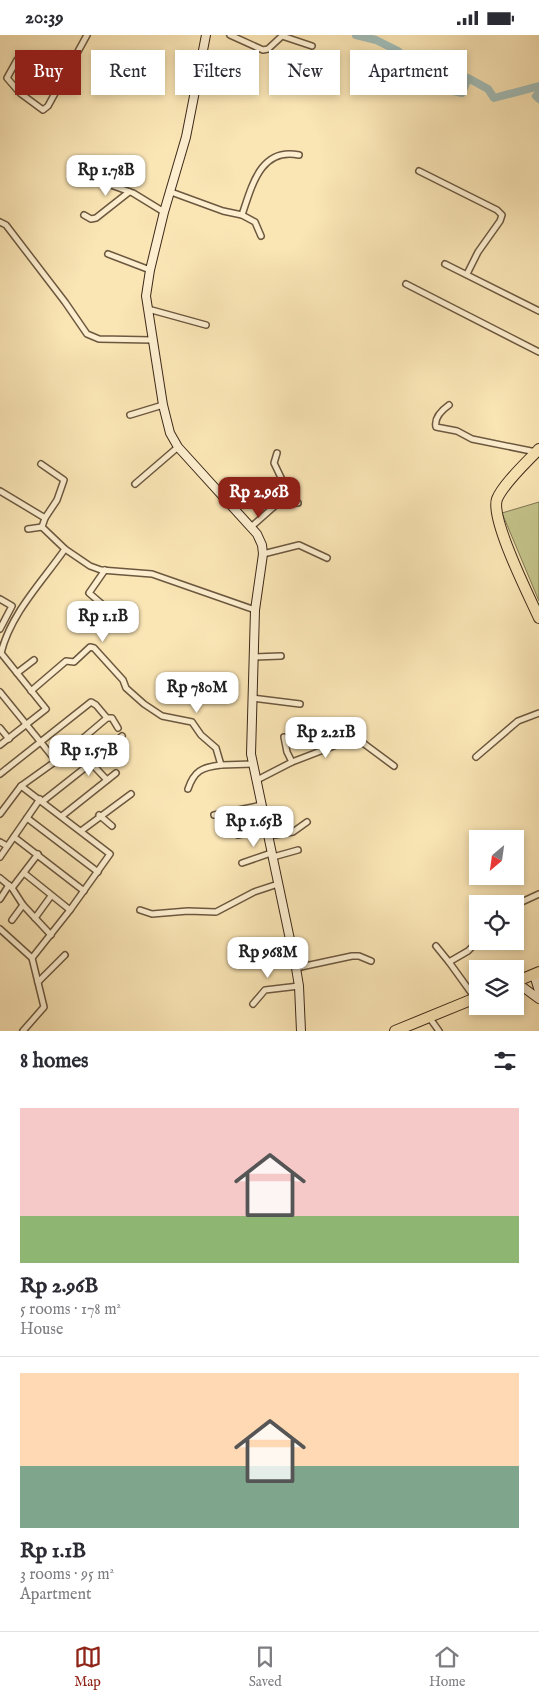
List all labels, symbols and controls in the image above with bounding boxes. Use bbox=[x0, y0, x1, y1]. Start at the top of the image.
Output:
text: 20:39 bbox=[25, 6, 64, 30]
chip: Buy bbox=[15, 50, 81, 95]
chip: Rent bbox=[91, 50, 165, 95]
chip: Filters bbox=[175, 50, 259, 95]
chip: New bbox=[269, 50, 340, 95]
chip: Apartment bbox=[350, 50, 467, 95]
pin: Rp 1.78B bbox=[54, 155, 158, 197]
text: Rp 1.78B bbox=[77, 161, 135, 181]
pin: Rp 2.96B bbox=[207, 477, 311, 519]
text: Rp 2.96B bbox=[229, 483, 289, 503]
pin: Rp 1.1B bbox=[57, 601, 149, 643]
text: Rp 1.1B bbox=[78, 607, 128, 627]
pin: Rp 780M bbox=[151, 671, 243, 714]
text: Rp 780M bbox=[167, 678, 227, 698]
pin: Rp 2.21B bbox=[274, 717, 378, 759]
text: Rp 2.21B bbox=[296, 723, 356, 743]
pin: Rp 1.57B bbox=[37, 735, 141, 777]
text: Rp 1.57B bbox=[60, 741, 118, 761]
pin: Rp 1.65B bbox=[202, 805, 306, 848]
text: Rp 1.65B bbox=[226, 812, 282, 832]
north arrow bbox=[469, 830, 524, 885]
map controls bbox=[469, 830, 524, 1015]
button: locate bbox=[469, 895, 524, 950]
pin: Rp 968M bbox=[222, 937, 314, 979]
text: Rp 968M bbox=[238, 943, 298, 963]
button: layers bbox=[469, 960, 524, 1015]
icon: filters bbox=[491, 1047, 519, 1075]
text: 8 homes bbox=[20, 1048, 88, 1075]
icon: home bbox=[225, 1140, 315, 1230]
text: Rp 2.96B bbox=[20, 1273, 98, 1300]
text: 5 rooms · 178 m² bbox=[20, 1300, 121, 1320]
text: House bbox=[20, 1320, 63, 1340]
icon: home bbox=[225, 1406, 315, 1496]
text: Rp 1.1B bbox=[20, 1538, 86, 1565]
text: 3 rooms · 95 m² bbox=[20, 1565, 114, 1585]
text: Apartment bbox=[20, 1585, 91, 1605]
tab: Map bbox=[74, 1643, 102, 1691]
tab: Saved bbox=[249, 1643, 282, 1691]
tab: Home bbox=[429, 1643, 465, 1691]

